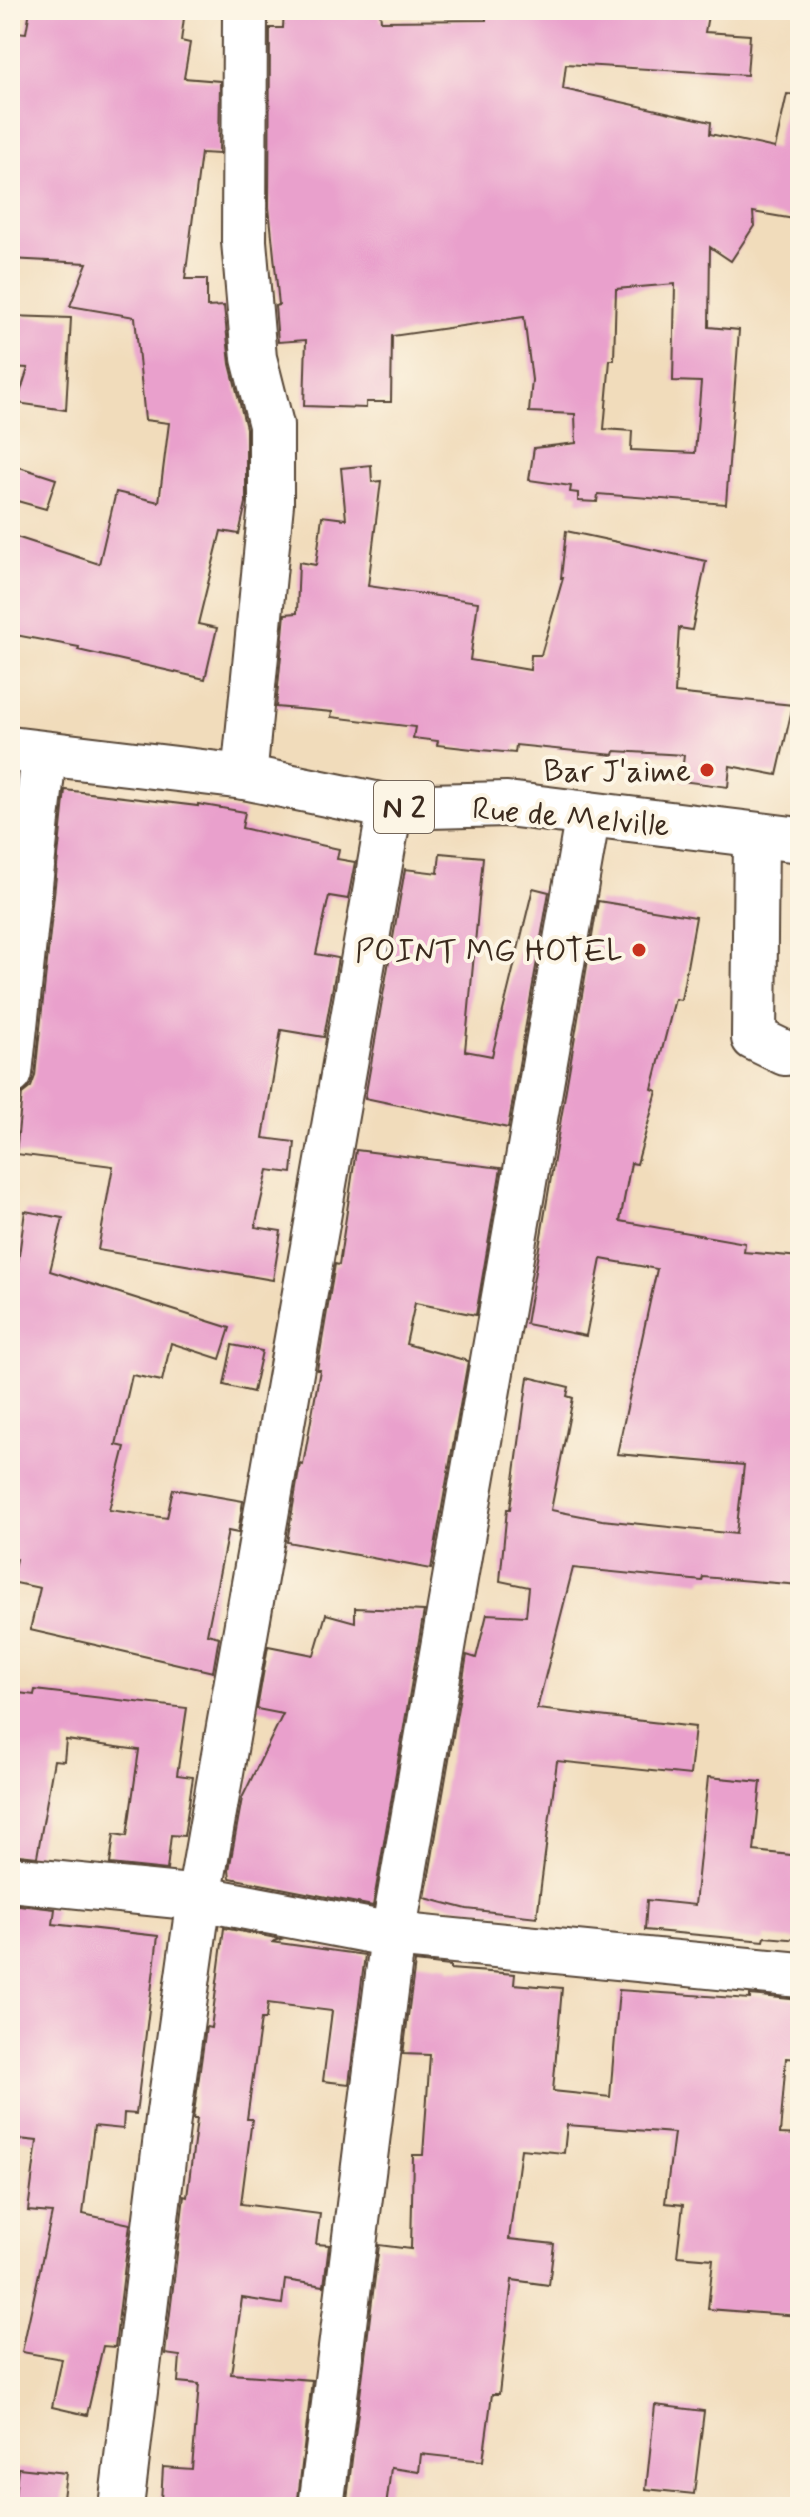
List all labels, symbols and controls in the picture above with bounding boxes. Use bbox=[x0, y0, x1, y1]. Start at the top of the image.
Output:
place label: Bar J'aime bbox=[544, 751, 691, 793]
marker: Bar J'aime bbox=[698, 761, 716, 779]
road number: N 2 bbox=[374, 781, 434, 833]
street label: Rue de Melville bbox=[470, 788, 671, 848]
place label: POINT MG HOTEL bbox=[355, 931, 623, 973]
marker: POINT MG HOTEL bbox=[630, 941, 648, 959]

